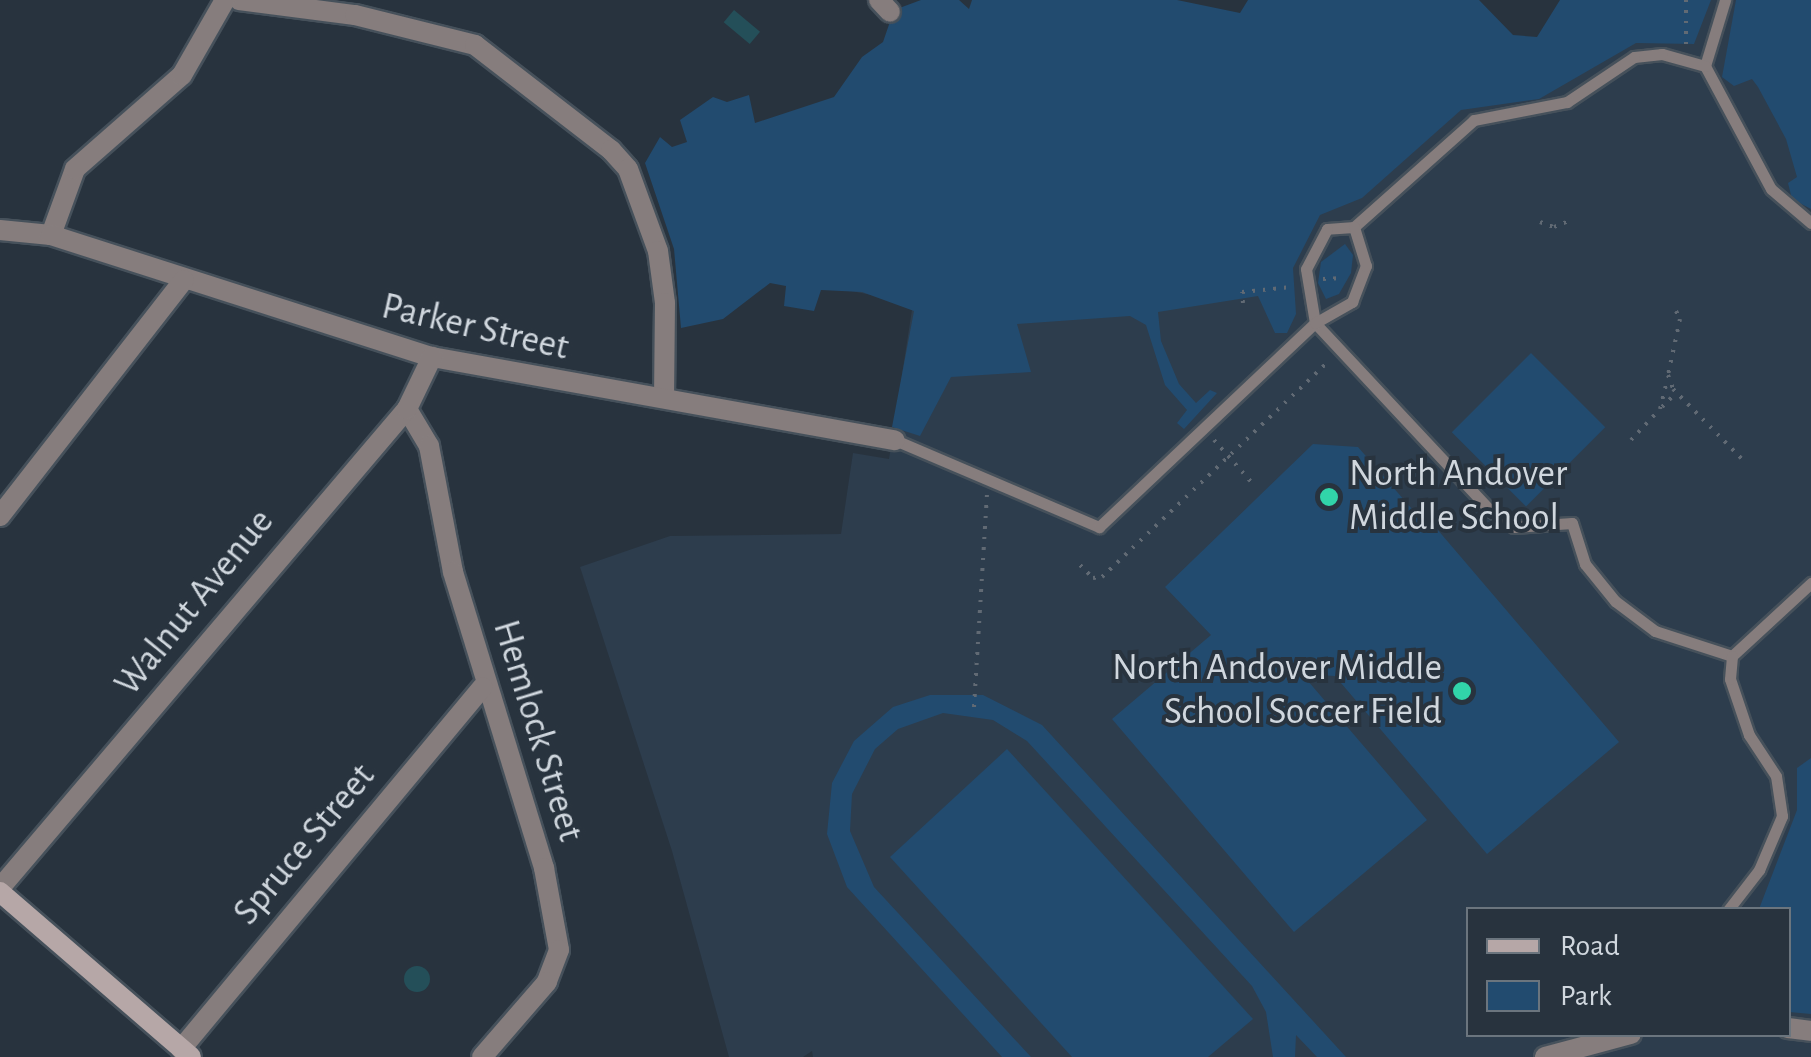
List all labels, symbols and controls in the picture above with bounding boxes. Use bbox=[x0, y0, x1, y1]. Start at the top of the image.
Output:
street label: Parker Street bbox=[377, 284, 573, 372]
place label: North Andover Middle School bbox=[1349, 452, 1567, 542]
marker: North Andover Middle School bbox=[1318, 486, 1340, 508]
street label: Walnut Avenue bbox=[106, 500, 284, 706]
street label: Hemlock Street bbox=[482, 615, 592, 847]
place label: North Andover Middle School Soccer Field bbox=[1112, 646, 1442, 736]
marker: North Andover Middle School Soccer Field bbox=[1451, 680, 1473, 702]
street label: Spruce Street bbox=[224, 755, 386, 935]
legend bbox=[1466, 907, 1791, 1037]
text: Road bbox=[1560, 931, 1620, 961]
text: Park bbox=[1560, 981, 1612, 1011]

